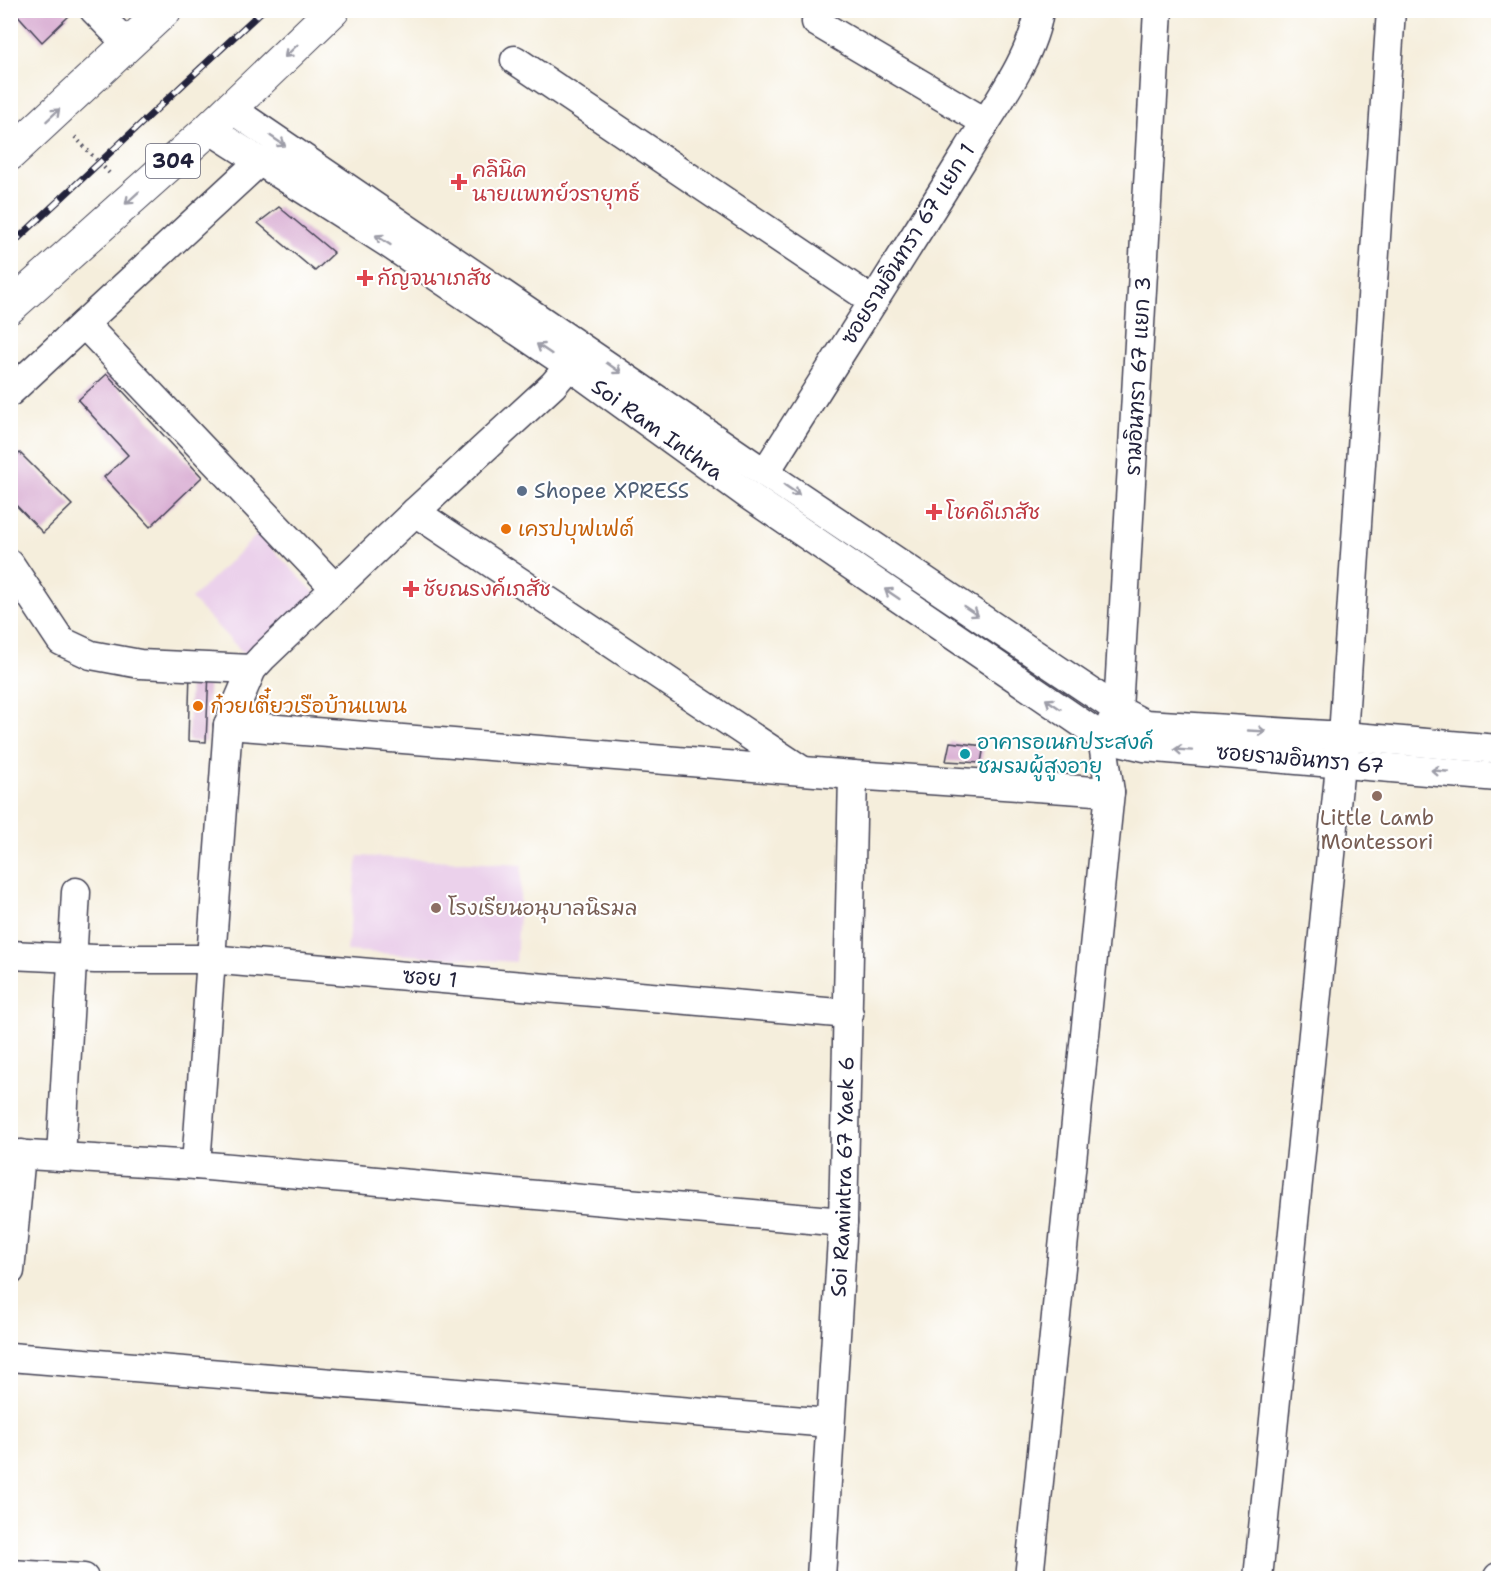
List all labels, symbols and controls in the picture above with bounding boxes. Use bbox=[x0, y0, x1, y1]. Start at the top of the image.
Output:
one-way arrow bbox=[283, 44, 298, 58]
one-way arrow bbox=[46, 108, 61, 122]
one-way arrow bbox=[270, 135, 286, 147]
street label: ซอยรามอินทรา 67 แยก 1 bbox=[835, 138, 981, 350]
road number: 304 bbox=[146, 144, 200, 178]
place label: คลินิค นายแพทย์วรายุทธ์ bbox=[472, 156, 640, 210]
marker: คลินิค นายแพทย์วรายุทธ์ bbox=[450, 173, 468, 191]
one-way arrow bbox=[125, 191, 140, 205]
one-way arrow bbox=[375, 234, 391, 246]
place label: กัญจนาเภสัช bbox=[377, 264, 491, 292]
marker: กัญจนาเภสัช bbox=[358, 271, 372, 285]
street label: รามอินทรา 67 แยก 3 bbox=[1119, 276, 1157, 476]
one-way arrow bbox=[537, 343, 553, 355]
one-way arrow bbox=[605, 362, 621, 374]
street label: Soi Ram Inthra bbox=[586, 372, 729, 487]
place label: Shopee XPRESS bbox=[534, 477, 689, 505]
marker: Shopee XPRESS bbox=[515, 484, 529, 498]
one-way arrow bbox=[783, 484, 800, 497]
place label: โชคดีเภสัช bbox=[946, 498, 1040, 526]
marker: โชคดีเภสัช bbox=[927, 505, 941, 519]
place label: เครปบุฟเฟต์ bbox=[518, 515, 634, 545]
marker: เครปบุฟเฟต์ bbox=[499, 522, 513, 536]
place label: ชัยณรงค์เภสัช bbox=[423, 575, 551, 603]
marker: ชัยณรงค์เภสัช bbox=[404, 582, 418, 596]
one-way arrow bbox=[885, 588, 901, 600]
one-way arrow bbox=[962, 605, 979, 617]
place label: ก๋วยเตี๋ยวเรือบ้านแพน bbox=[210, 687, 407, 720]
one-way arrow bbox=[1046, 698, 1062, 710]
marker: ก๋วยเตี๋ยวเรือบ้านแพน bbox=[191, 699, 205, 713]
one-way arrow bbox=[1246, 726, 1266, 737]
place label: อาคารอเนกประสงค์ ชมรมผู้สูงอายุ bbox=[977, 728, 1153, 782]
street label: ซอยรามอินทรา 67 bbox=[1215, 738, 1385, 780]
one-way arrow bbox=[1174, 744, 1194, 755]
marker: อาคารอเนกประสงค์ ชมรมผู้สูงอายุ bbox=[958, 747, 972, 761]
one-way arrow bbox=[1431, 765, 1451, 776]
marker: Little Lamb Montessori bbox=[1370, 789, 1384, 803]
place label: Little Lamb Montessori bbox=[1320, 804, 1434, 856]
place label: โรงเรียนอนุบาลนิรมล bbox=[448, 894, 637, 924]
marker: โรงเรียนอนุบาลนิรมล bbox=[429, 901, 443, 915]
street label: ซอย 1 bbox=[401, 962, 459, 994]
street label: Soi Ramintra 67 Yaek 6 bbox=[824, 1056, 861, 1298]

